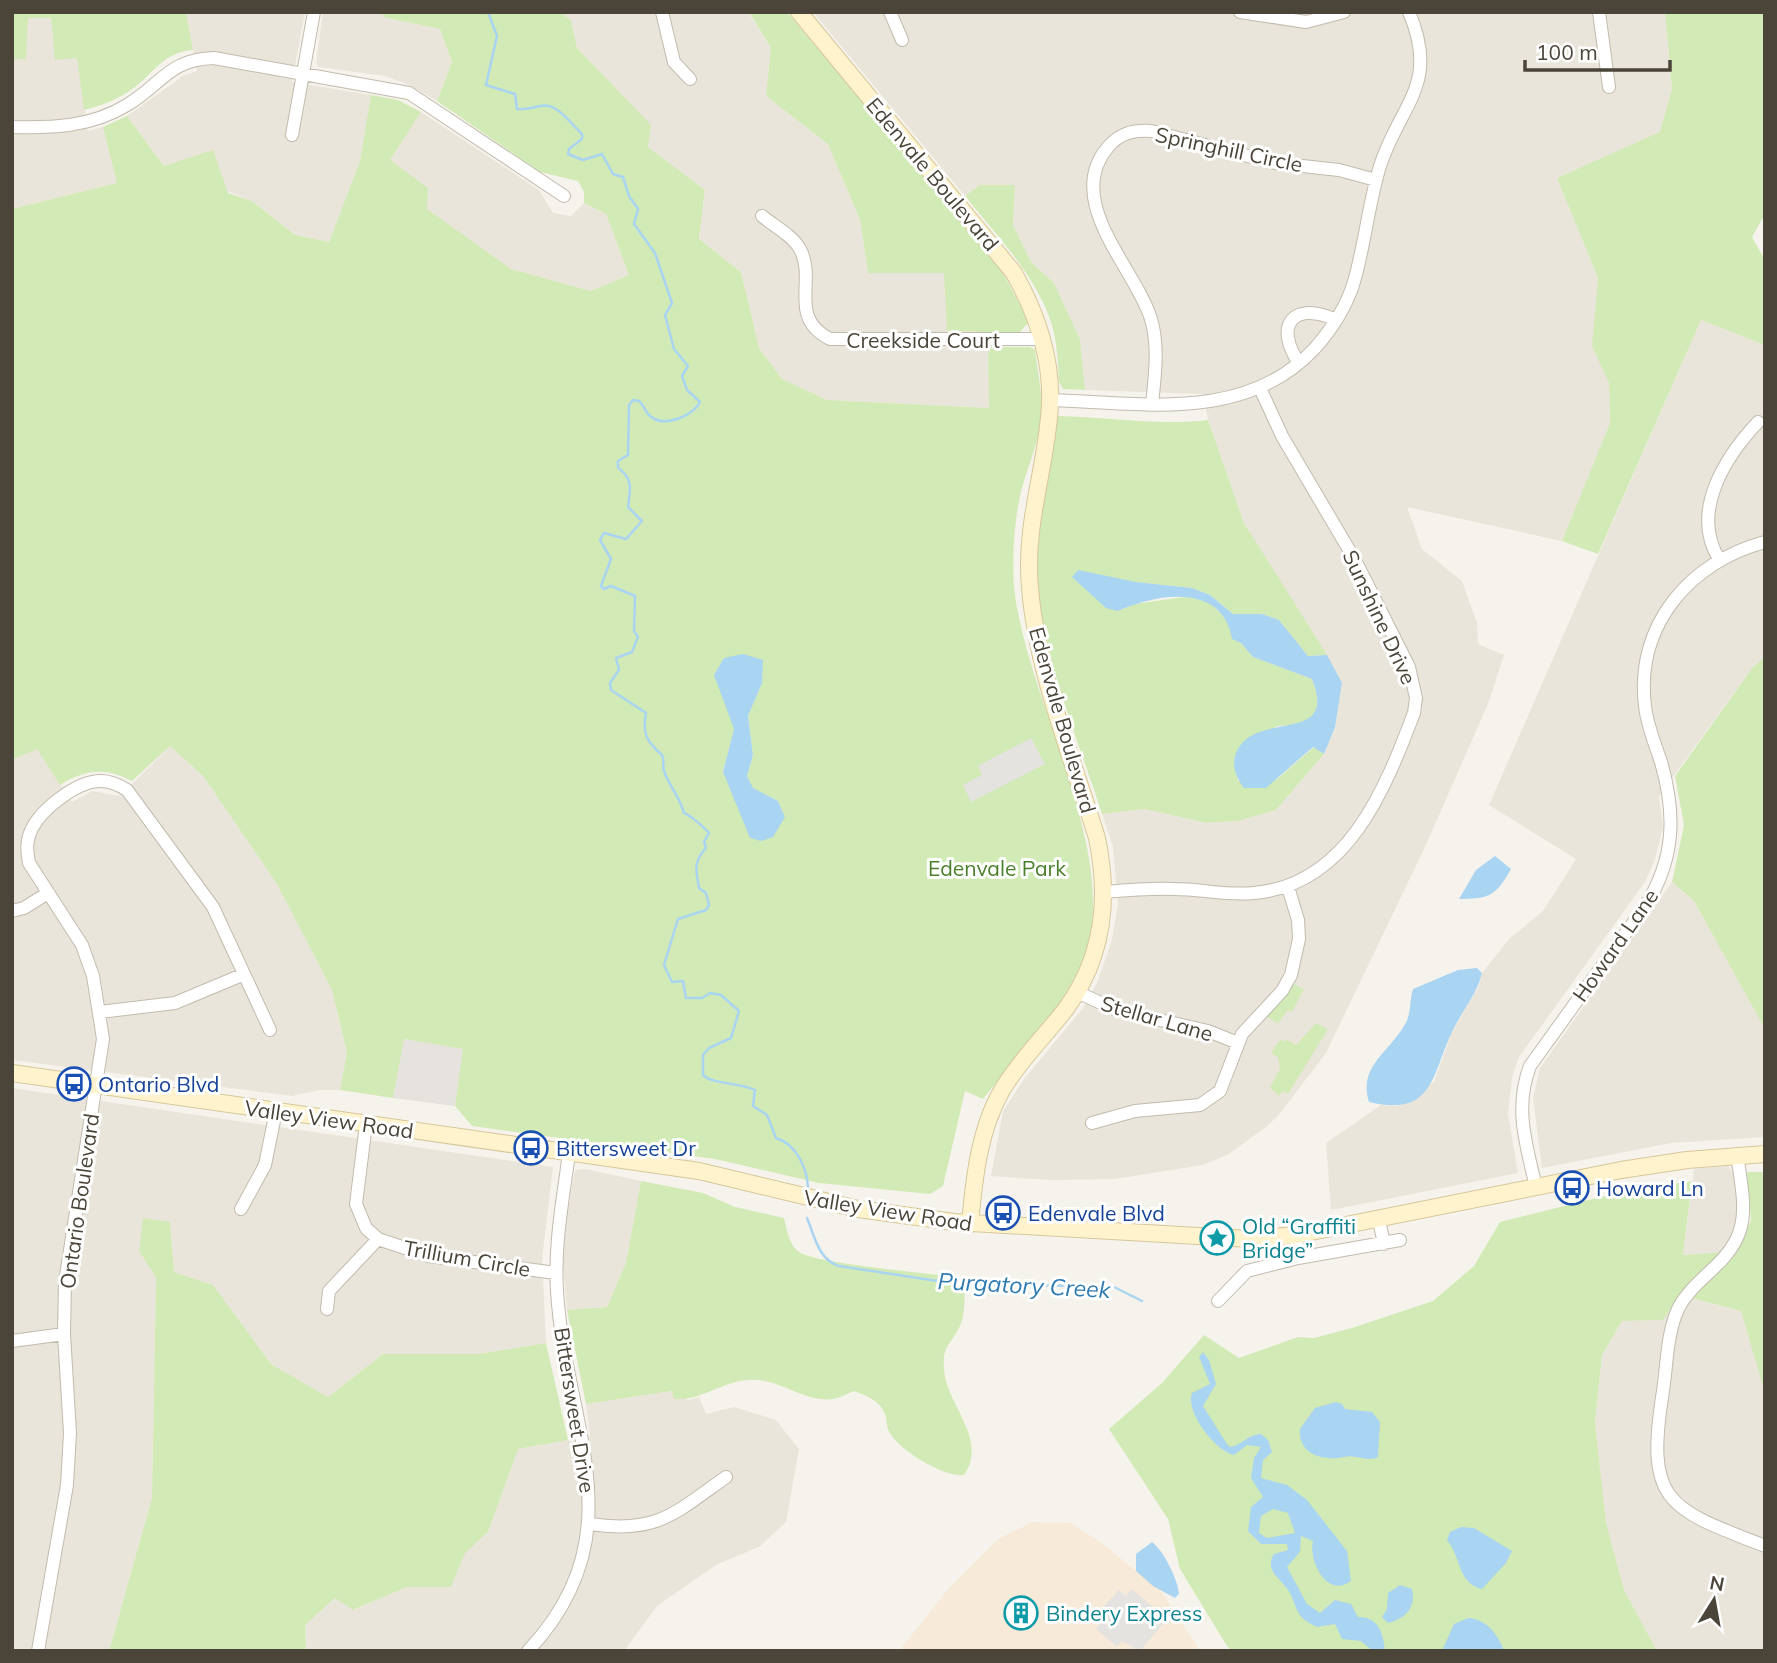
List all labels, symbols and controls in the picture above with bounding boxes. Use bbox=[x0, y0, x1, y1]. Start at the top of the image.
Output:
scale bar bbox=[1525, 28, 1670, 72]
text: 100 m bbox=[1536, 39, 1598, 65]
street label: Edenvale Boulevard bbox=[861, 92, 1005, 256]
street label: Springhill Circle bbox=[1153, 121, 1305, 177]
street label: Creekside Court bbox=[846, 327, 1000, 353]
street label: Sunshine Drive bbox=[1338, 546, 1422, 688]
street label: Edenvale Boulevard bbox=[1024, 624, 1102, 816]
park label: Edenvale Park bbox=[928, 855, 1066, 881]
street label: Howard Lane bbox=[1567, 884, 1663, 1006]
street label: Stellar Lane bbox=[1098, 990, 1216, 1046]
bus stop icon: Ontario Blvd bbox=[55, 1065, 93, 1103]
place label: Ontario Blvd bbox=[98, 1071, 219, 1097]
street label: Valley View Road bbox=[243, 1094, 415, 1144]
street label: Ontario Boulevard bbox=[54, 1112, 104, 1290]
bus stop icon: Bittersweet Dr bbox=[512, 1129, 550, 1167]
place label: Bittersweet Dr bbox=[556, 1135, 696, 1161]
bus stop icon: Howard Ln bbox=[1553, 1169, 1591, 1207]
place label: Howard Ln bbox=[1596, 1175, 1704, 1201]
street label: Valley View Road bbox=[802, 1184, 974, 1236]
bus stop icon: Edenvale Blvd bbox=[984, 1194, 1022, 1232]
place label: Edenvale Blvd bbox=[1028, 1200, 1165, 1226]
place label: Old “Graffiti Bridge” bbox=[1242, 1213, 1356, 1263]
place icon: Old “Graffiti Bridge” bbox=[1198, 1219, 1236, 1257]
street label: Trillium Circle bbox=[402, 1234, 532, 1282]
water label: Purgatory Creek bbox=[937, 1266, 1112, 1304]
street label: Bittersweet Drive bbox=[549, 1325, 601, 1495]
north arrow bbox=[1679, 1565, 1749, 1635]
text: N bbox=[1708, 1570, 1727, 1596]
building icon: Bindery Express bbox=[1002, 1594, 1040, 1632]
place label: Bindery Express bbox=[1046, 1600, 1202, 1626]

